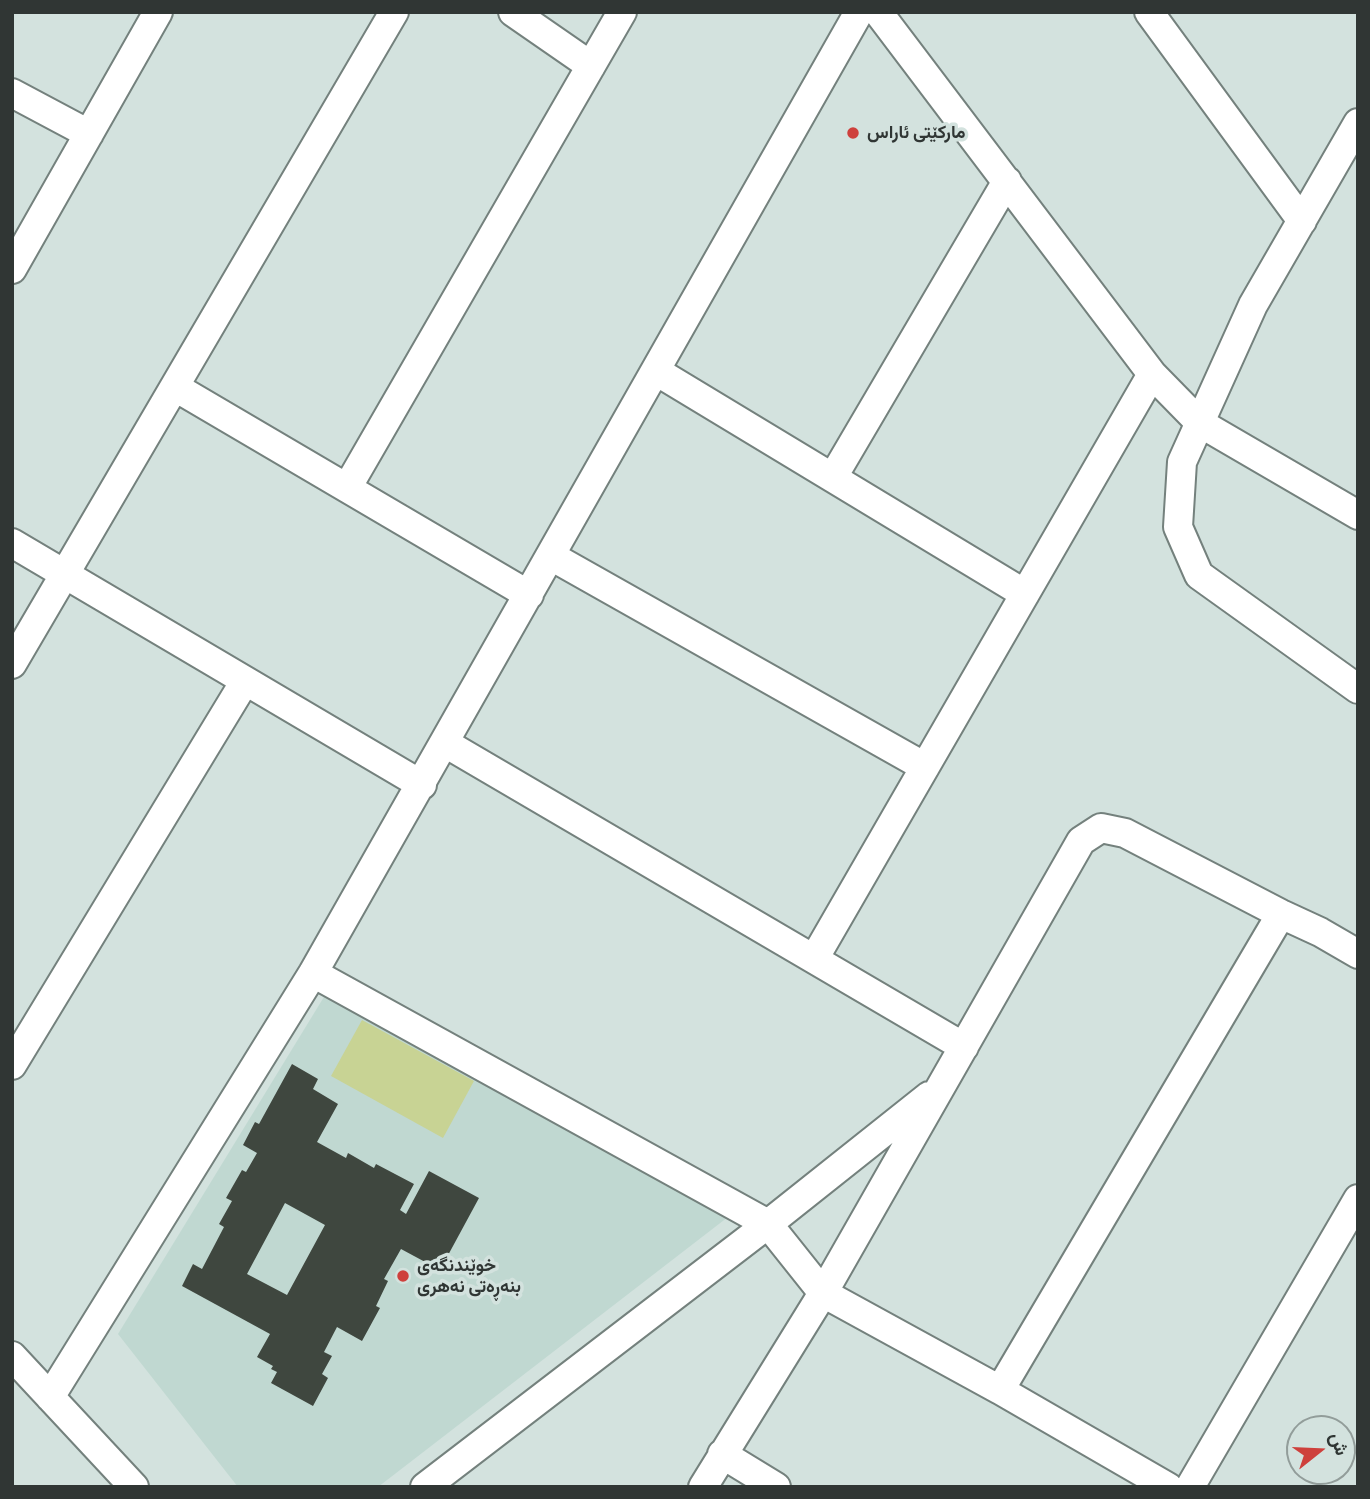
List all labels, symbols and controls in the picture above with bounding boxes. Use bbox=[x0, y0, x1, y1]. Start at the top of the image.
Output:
place label: مارکێتی ئاراس bbox=[867, 122, 966, 144]
marker: مارکێتی ئاراس bbox=[845, 125, 861, 141]
place label: خوێندنگەی بنەڕەتی نەهری bbox=[417, 1255, 521, 1298]
marker: خوێندنگەی بنەڕەتی نەهری bbox=[395, 1268, 411, 1284]
north arrow bbox=[1286, 1415, 1356, 1485]
text: ش bbox=[1323, 1429, 1356, 1459]

